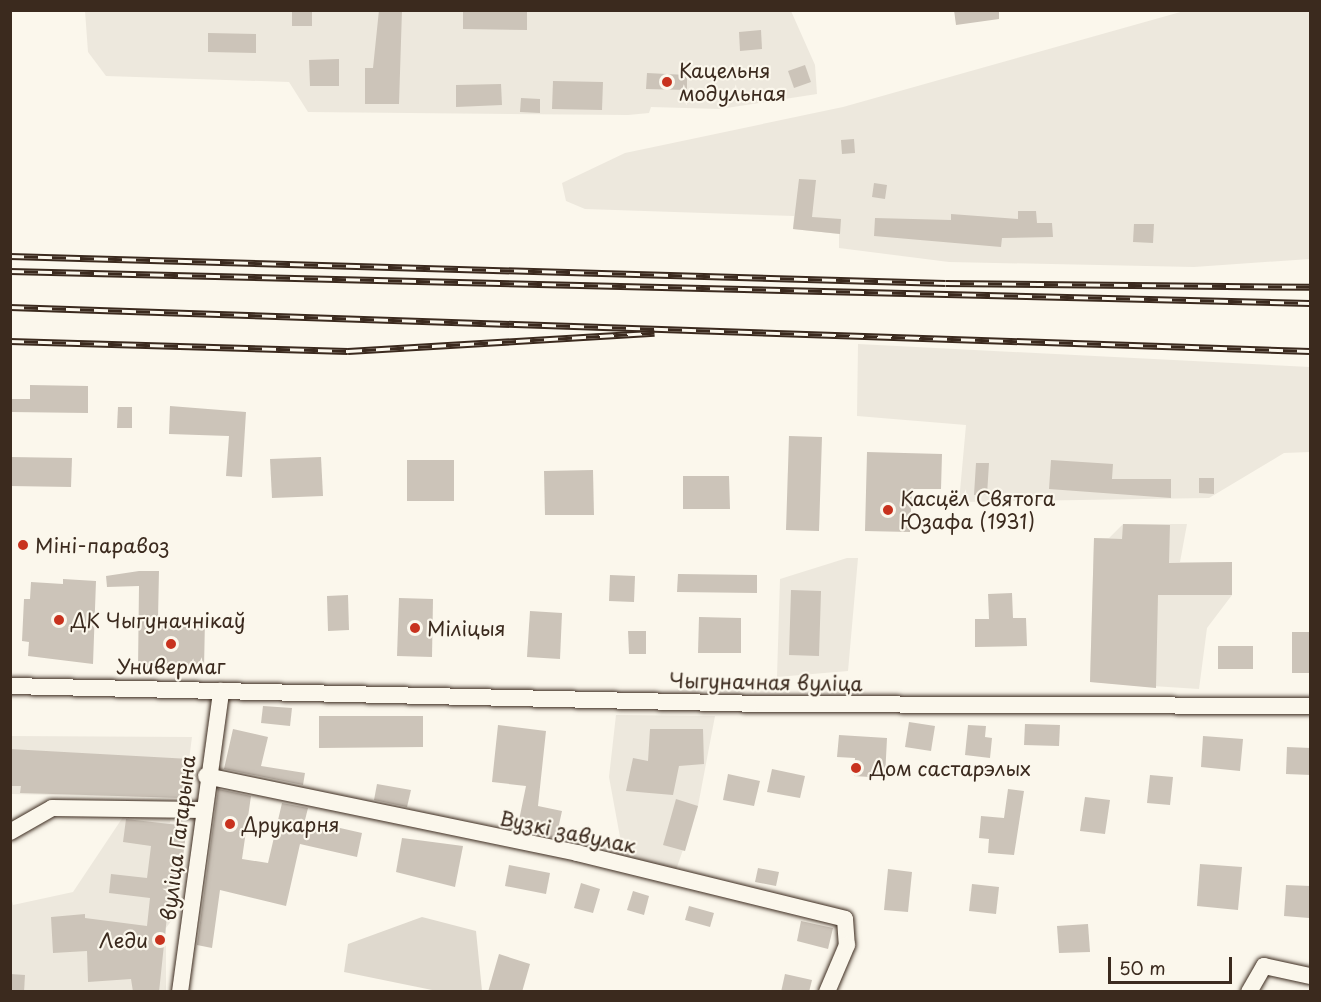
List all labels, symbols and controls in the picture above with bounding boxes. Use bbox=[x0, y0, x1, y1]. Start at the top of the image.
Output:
place label: Кацельня модульная bbox=[679, 58, 786, 105]
marker: Кацельня модульная bbox=[660, 75, 674, 89]
place label: Касцёл Святога Юзафа (1931) bbox=[900, 486, 1055, 533]
marker: Касцёл Святога Юзафа (1931) bbox=[881, 503, 895, 517]
place label: Міні-паравоз bbox=[35, 533, 169, 557]
marker: Міні-паравоз bbox=[16, 538, 30, 552]
place label: ДК Чыгуначнікаў bbox=[71, 608, 247, 632]
marker: ДК Чыгуначнікаў bbox=[52, 613, 66, 627]
place label: Міліцыя bbox=[427, 616, 506, 640]
marker: Міліцыя bbox=[408, 621, 422, 635]
marker: Универмаг bbox=[164, 637, 178, 651]
place label: Универмаг bbox=[117, 654, 225, 678]
street label: Чыгуначная вуліца bbox=[669, 668, 863, 696]
street label: вуліца Гагарына bbox=[156, 754, 200, 922]
place label: Дом састарэлых bbox=[870, 756, 1032, 780]
marker: Дом састарэлых bbox=[847, 759, 865, 777]
street label: Вузкі завулак bbox=[497, 806, 639, 858]
place label: Друкарня bbox=[242, 812, 340, 836]
marker: Друкарня bbox=[223, 817, 237, 831]
place label: Леди bbox=[99, 928, 148, 952]
marker: Леди bbox=[153, 933, 167, 947]
scale bar bbox=[1111, 945, 1236, 983]
text: 50 m bbox=[1119, 954, 1166, 981]

